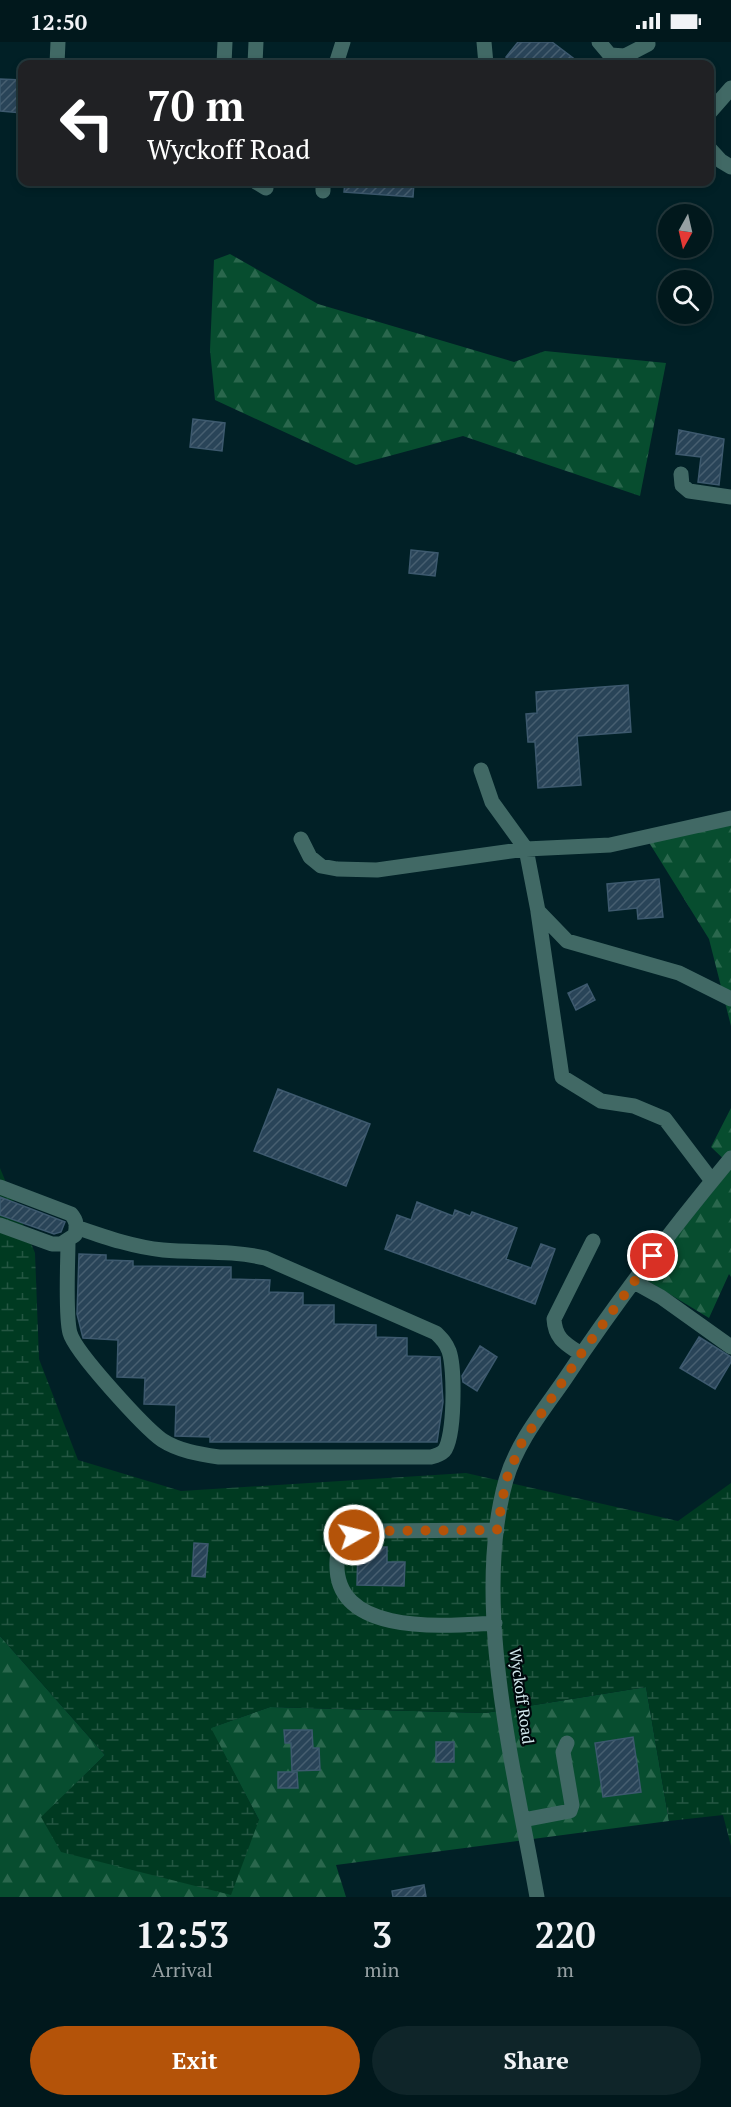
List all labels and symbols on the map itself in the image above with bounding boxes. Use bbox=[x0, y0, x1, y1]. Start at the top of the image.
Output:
north arrow bbox=[658, 204, 712, 258]
pin bbox=[627, 1230, 678, 1281]
position arrow bbox=[322, 1503, 386, 1567]
street label: Wyckoff Road bbox=[504, 1647, 540, 1746]

